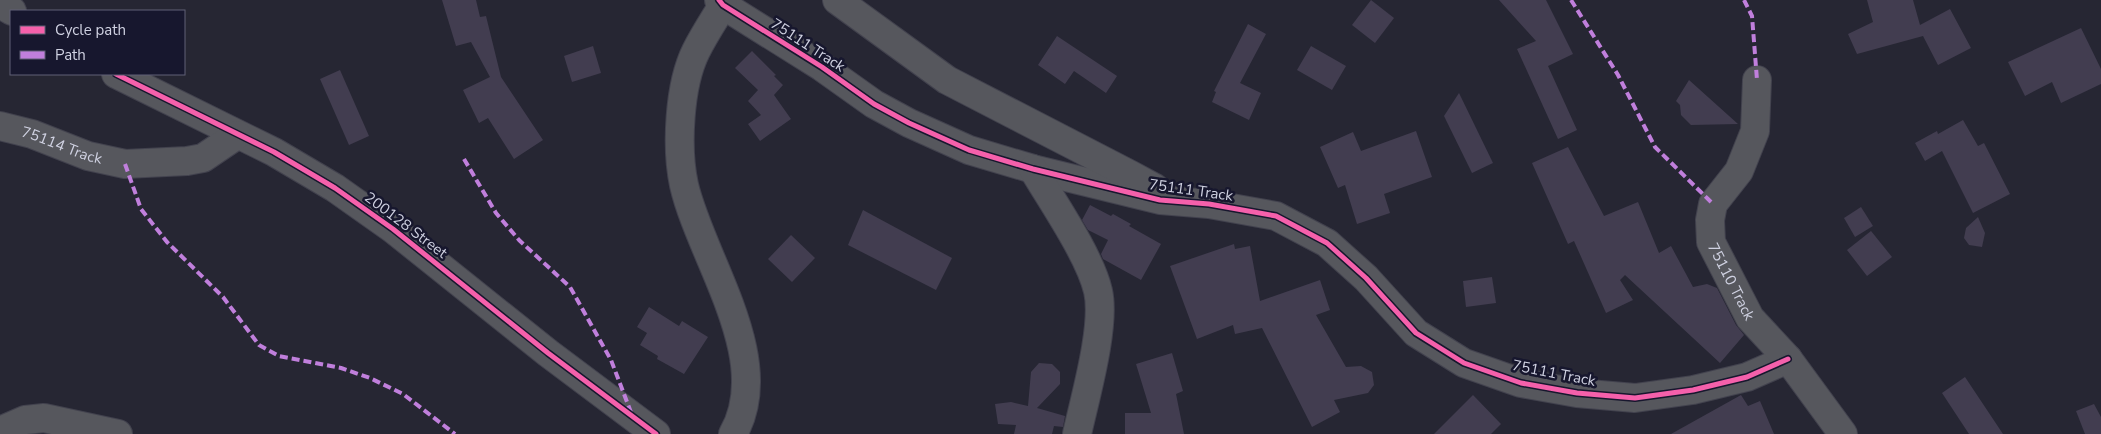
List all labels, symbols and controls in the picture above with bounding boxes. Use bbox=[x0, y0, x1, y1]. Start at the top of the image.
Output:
legend bbox=[10, 10, 185, 75]
street label: 75111 Track bbox=[767, 14, 849, 77]
text: Cycle path bbox=[55, 20, 126, 40]
text: Path bbox=[55, 45, 86, 65]
street label: 75114 Track bbox=[20, 122, 104, 169]
street label: 75111 Track bbox=[1148, 174, 1235, 206]
street label: 200128 Street bbox=[361, 187, 452, 263]
street label: 75110 Track bbox=[1703, 239, 1760, 324]
street label: 75111 Track bbox=[1511, 355, 1598, 391]

